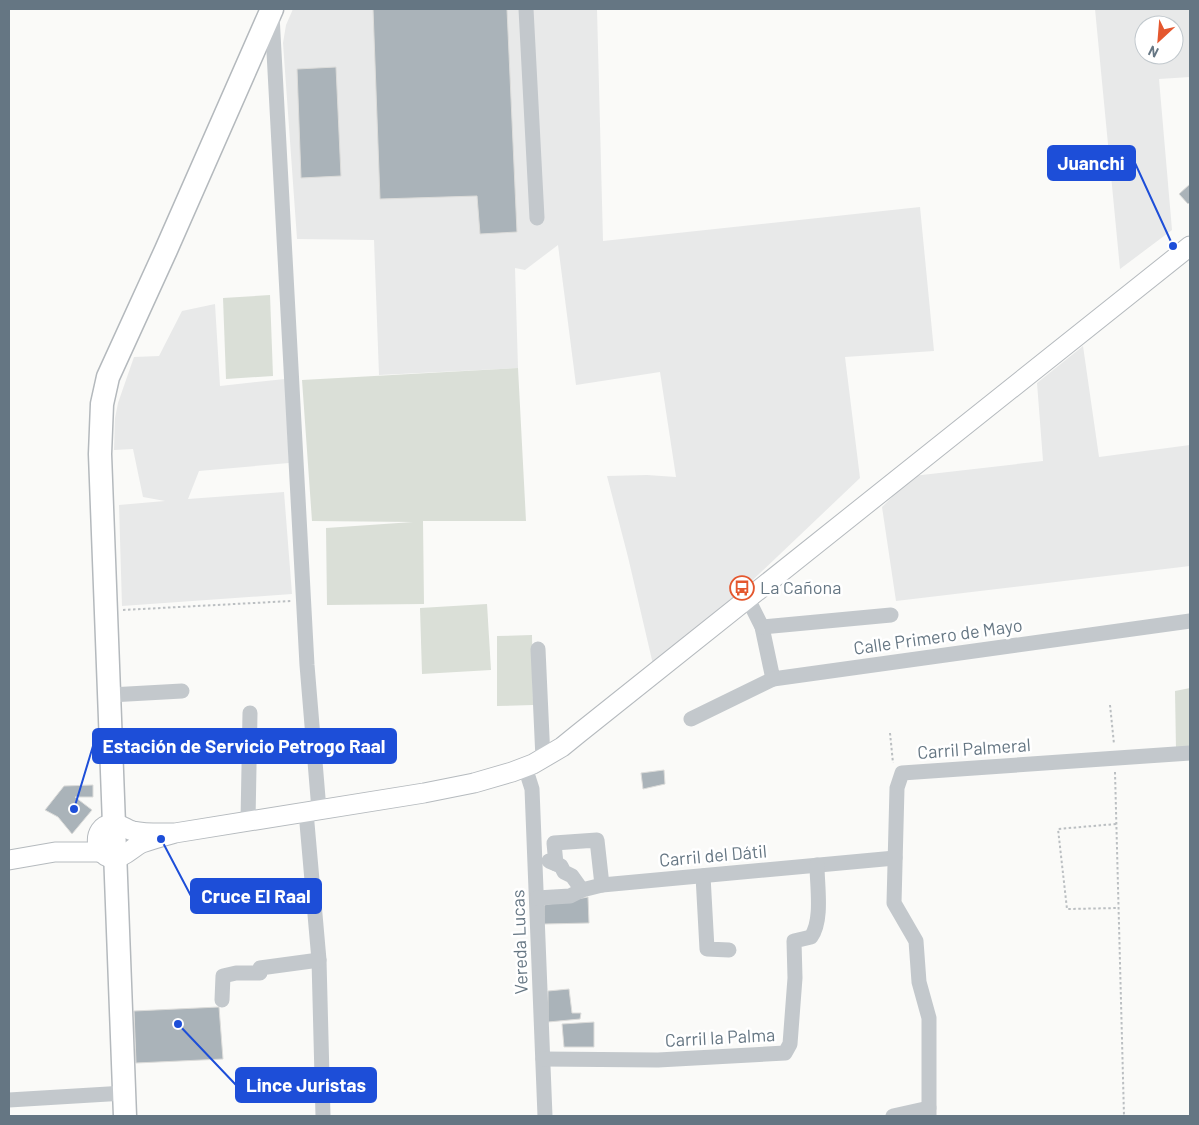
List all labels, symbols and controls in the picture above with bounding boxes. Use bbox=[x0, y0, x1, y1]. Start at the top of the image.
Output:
north arrow bbox=[1134, 15, 1184, 65]
text: N bbox=[1145, 42, 1161, 62]
callout: Juanchi bbox=[1048, 146, 1135, 180]
text: Juanchi bbox=[1057, 151, 1125, 174]
bus stop icon: La Cañona bbox=[729, 575, 755, 601]
place label: La Cañona bbox=[760, 576, 841, 598]
street label: Calle Primero de Mayo bbox=[852, 613, 1024, 659]
callout: Estación de Servicio Petrogo Raal bbox=[93, 729, 396, 763]
street label: Carril Palmeral bbox=[917, 733, 1031, 763]
text: Estación de Servicio Petrogo Raal bbox=[103, 734, 385, 757]
street label: Carril del Dátil bbox=[658, 839, 768, 871]
callout: Cruce El Raal bbox=[191, 879, 321, 913]
text: Cruce El Raal bbox=[201, 884, 311, 907]
street label: Vereda Lucas bbox=[506, 889, 532, 995]
street label: Carril la Palma bbox=[664, 1023, 776, 1051]
callout: Lince Juristas bbox=[236, 1068, 376, 1102]
text: Lince Juristas bbox=[246, 1073, 366, 1096]

